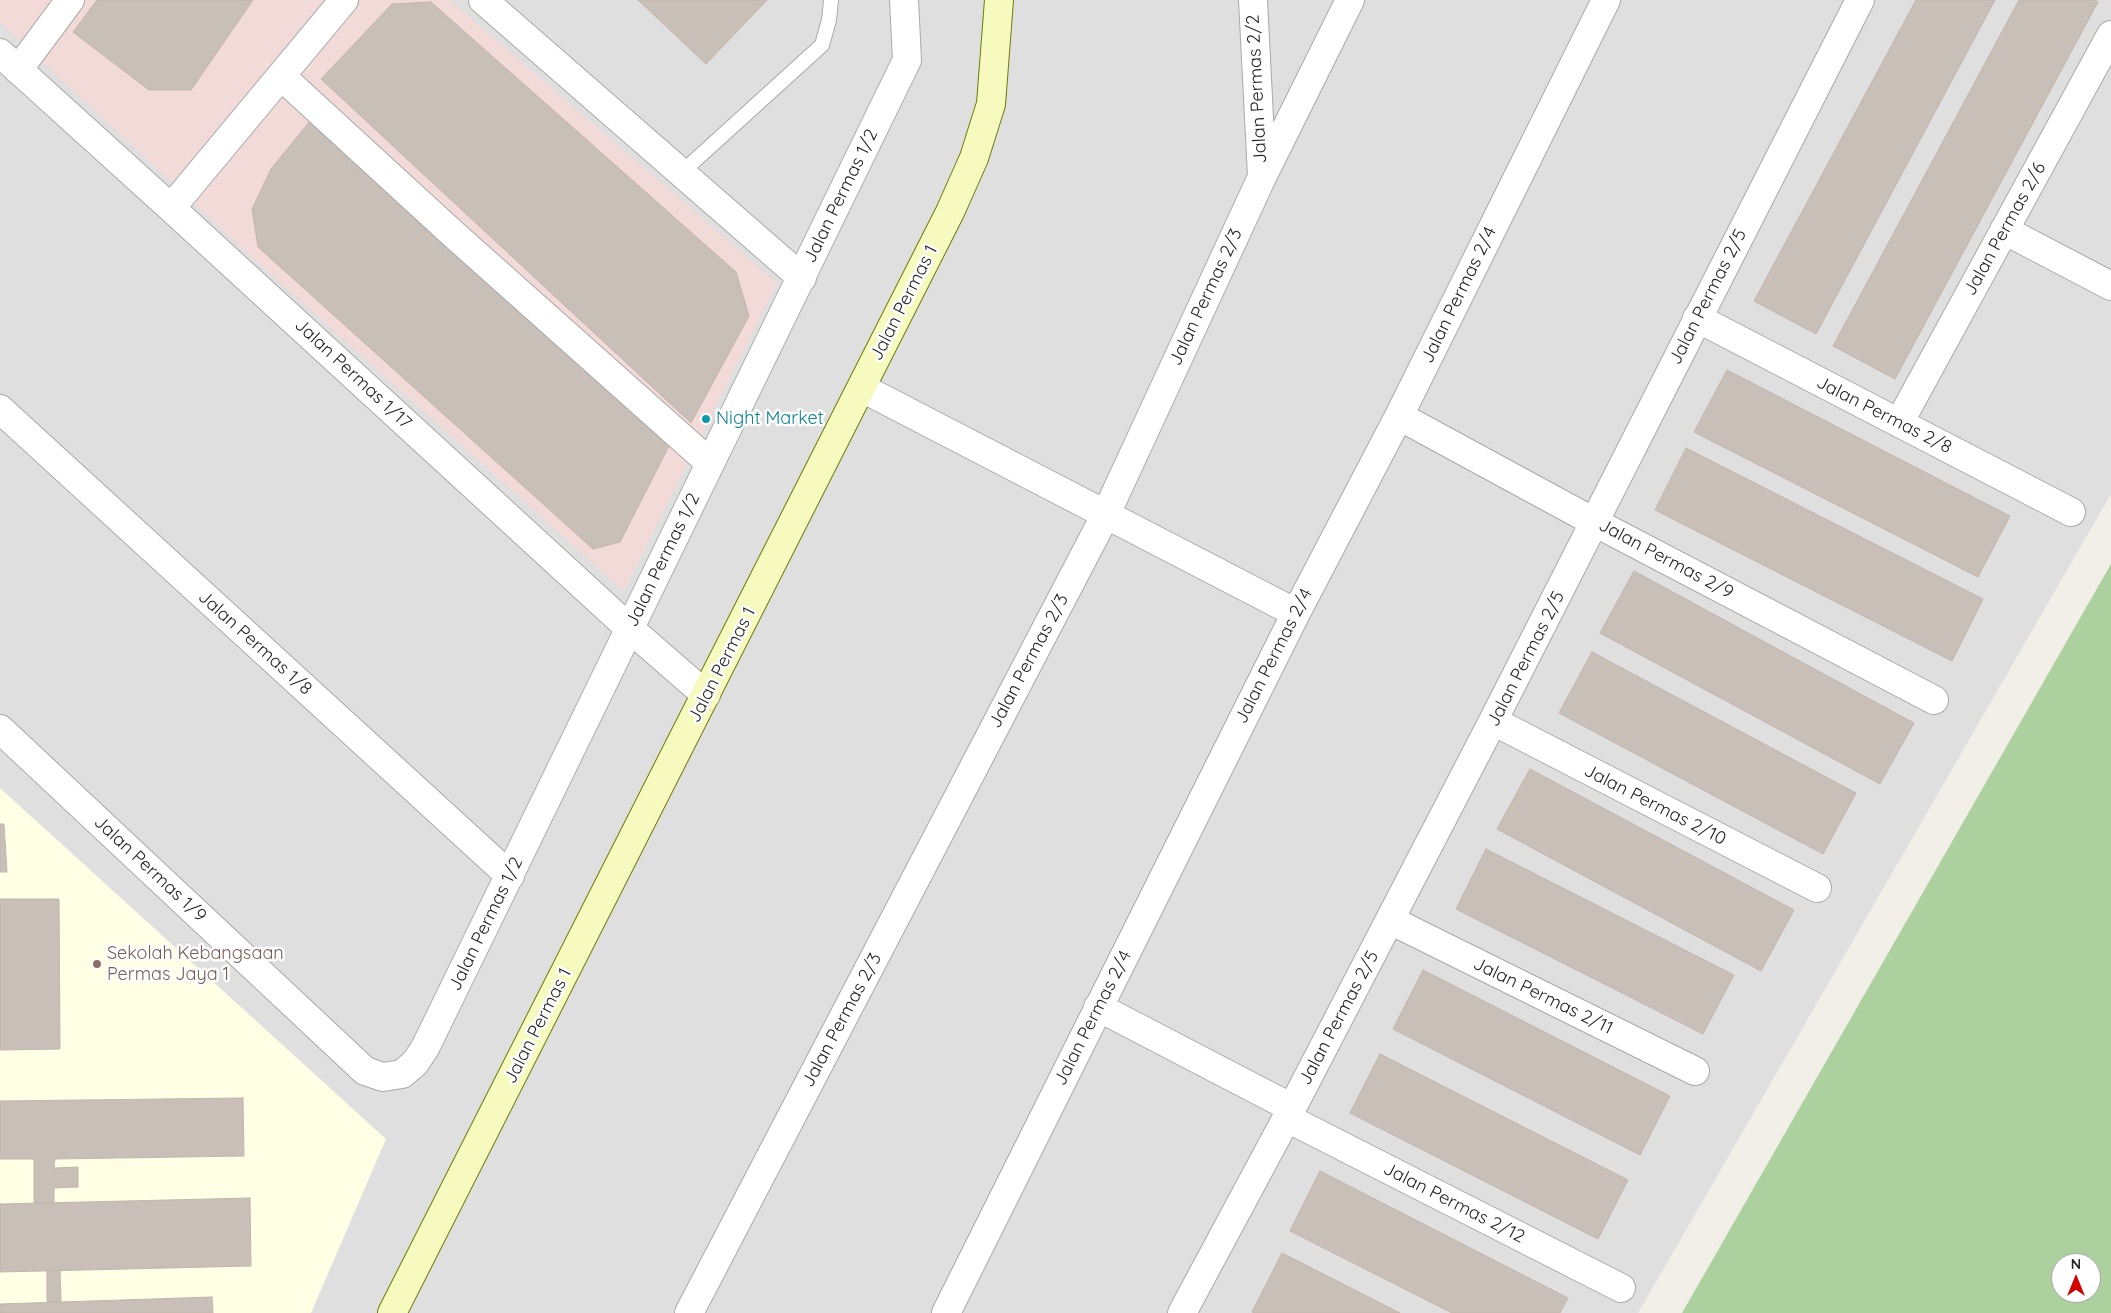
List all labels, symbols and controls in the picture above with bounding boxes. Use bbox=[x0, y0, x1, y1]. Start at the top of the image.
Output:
street label: Jalan Permas 2/2 bbox=[1242, 14, 1272, 164]
street label: Jalan Permas 1/2 bbox=[799, 126, 883, 266]
street label: Jalan Permas 2/6 bbox=[1959, 159, 2051, 299]
street label: Jalan Permas 2/4 bbox=[1417, 223, 1501, 367]
street label: Jalan Permas 2/3 bbox=[1165, 225, 1247, 369]
street label: Jalan Permas 2/5 bbox=[1665, 226, 1751, 368]
street label: Jalan Permas 1 bbox=[866, 242, 942, 364]
street label: Jalan Permas 1/17 bbox=[290, 314, 416, 434]
street label: Jalan Permas 2/8 bbox=[1813, 372, 1955, 458]
place label: Night Market bbox=[716, 408, 824, 430]
marker: Night Market bbox=[700, 413, 712, 425]
street label: Jalan Permas 1/2 bbox=[621, 490, 705, 630]
street label: Jalan Permas 2/9 bbox=[1595, 514, 1737, 604]
street label: Jalan Permas 2/4 bbox=[1231, 585, 1317, 727]
street label: Jalan Permas 1/8 bbox=[194, 586, 316, 700]
street label: Jalan Permas 2/5 bbox=[1483, 588, 1569, 730]
street label: Jalan Permas 2/3 bbox=[985, 590, 1073, 732]
street label: Jalan Permas 1 bbox=[684, 604, 760, 726]
street label: Jalan Permas 2/10 bbox=[1580, 760, 1730, 850]
street label: Jalan Permas 1/9 bbox=[89, 811, 211, 927]
street label: Jalan Permas 1/2 bbox=[444, 854, 528, 994]
place label: Sekolah Kebangsaan Permas Jaya 1 bbox=[107, 943, 284, 986]
street label: Jalan Permas 2/4 bbox=[1050, 947, 1136, 1089]
street label: Jalan Permas 2/5 bbox=[1294, 947, 1384, 1089]
street label: Jalan Permas 2/3 bbox=[798, 949, 886, 1091]
street label: Jalan Permas 2/11 bbox=[1470, 953, 1616, 1039]
marker: Sekolah Kebangsaan Permas Jaya 1 bbox=[91, 958, 103, 970]
street label: Jalan Permas 1 bbox=[500, 965, 576, 1087]
street label: Jalan Permas 2/12 bbox=[1380, 1158, 1528, 1248]
north arrow bbox=[2051, 1253, 2101, 1303]
text: N bbox=[2071, 1255, 2081, 1273]

